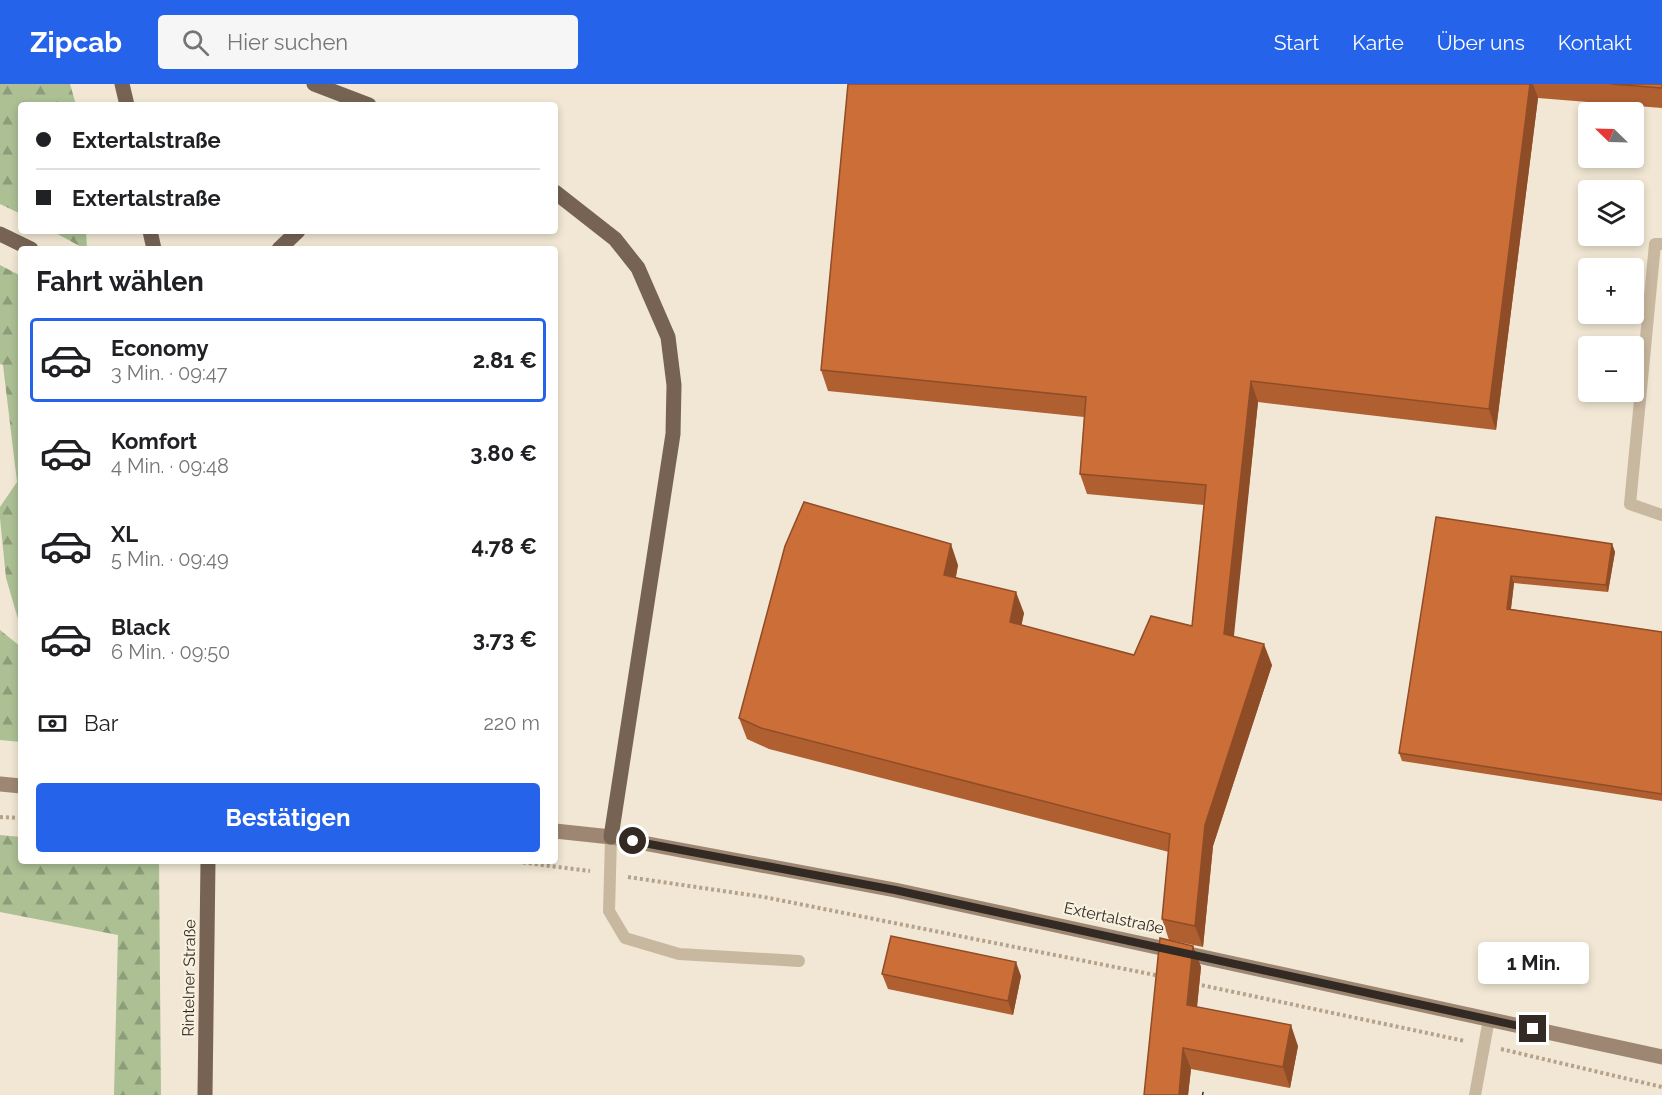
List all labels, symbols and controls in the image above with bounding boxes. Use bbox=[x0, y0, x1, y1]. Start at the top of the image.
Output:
search box bbox=[158, 15, 578, 69]
text: Zipcab bbox=[30, 26, 122, 59]
icon: search bbox=[179, 26, 212, 59]
text: Hier suchen bbox=[227, 29, 348, 55]
text: Start bbox=[1274, 30, 1319, 55]
text: Karte bbox=[1352, 30, 1404, 55]
text: Über uns bbox=[1437, 30, 1525, 55]
text: Kontakt bbox=[1558, 30, 1632, 55]
north arrow bbox=[1578, 102, 1644, 168]
map controls bbox=[1578, 102, 1644, 402]
text: Extertalstraße bbox=[72, 127, 221, 153]
button: layers bbox=[1578, 180, 1644, 246]
text: Extertalstraße bbox=[72, 185, 221, 211]
button: + bbox=[1578, 258, 1644, 324]
text: Fahrt wählen bbox=[36, 266, 204, 297]
icon: car bbox=[39, 333, 93, 387]
text: Economy bbox=[111, 335, 209, 361]
button: − bbox=[1578, 336, 1644, 402]
text: 2.81 € bbox=[473, 347, 537, 373]
text: 3 Min. · 09:47 bbox=[111, 361, 227, 385]
icon: car bbox=[39, 426, 93, 480]
text: Komfort bbox=[111, 428, 197, 454]
text: 3.80 € bbox=[470, 440, 537, 466]
text: 4 Min. · 09:48 bbox=[111, 454, 229, 478]
icon: car bbox=[39, 519, 93, 573]
text: XL bbox=[111, 521, 138, 547]
text: 4.78 € bbox=[471, 533, 537, 559]
text: 5 Min. · 09:49 bbox=[111, 547, 229, 571]
icon: car bbox=[39, 612, 93, 666]
text: Black bbox=[111, 614, 170, 640]
text: 3.73 € bbox=[473, 626, 537, 652]
text: 6 Min. · 09:50 bbox=[111, 640, 230, 664]
icon: cash bbox=[36, 707, 69, 740]
text: Bar bbox=[84, 710, 118, 736]
text: 220 m bbox=[483, 711, 540, 735]
button: Bestätigen bbox=[36, 783, 540, 852]
route start bbox=[619, 827, 646, 854]
street label: Extertalstraße bbox=[1062, 898, 1166, 938]
street label: Rintelner Straße bbox=[178, 919, 200, 1037]
callout: 1 Min. bbox=[1478, 942, 1588, 984]
text: 1 Min. bbox=[1507, 951, 1560, 975]
route end bbox=[1519, 1015, 1546, 1042]

